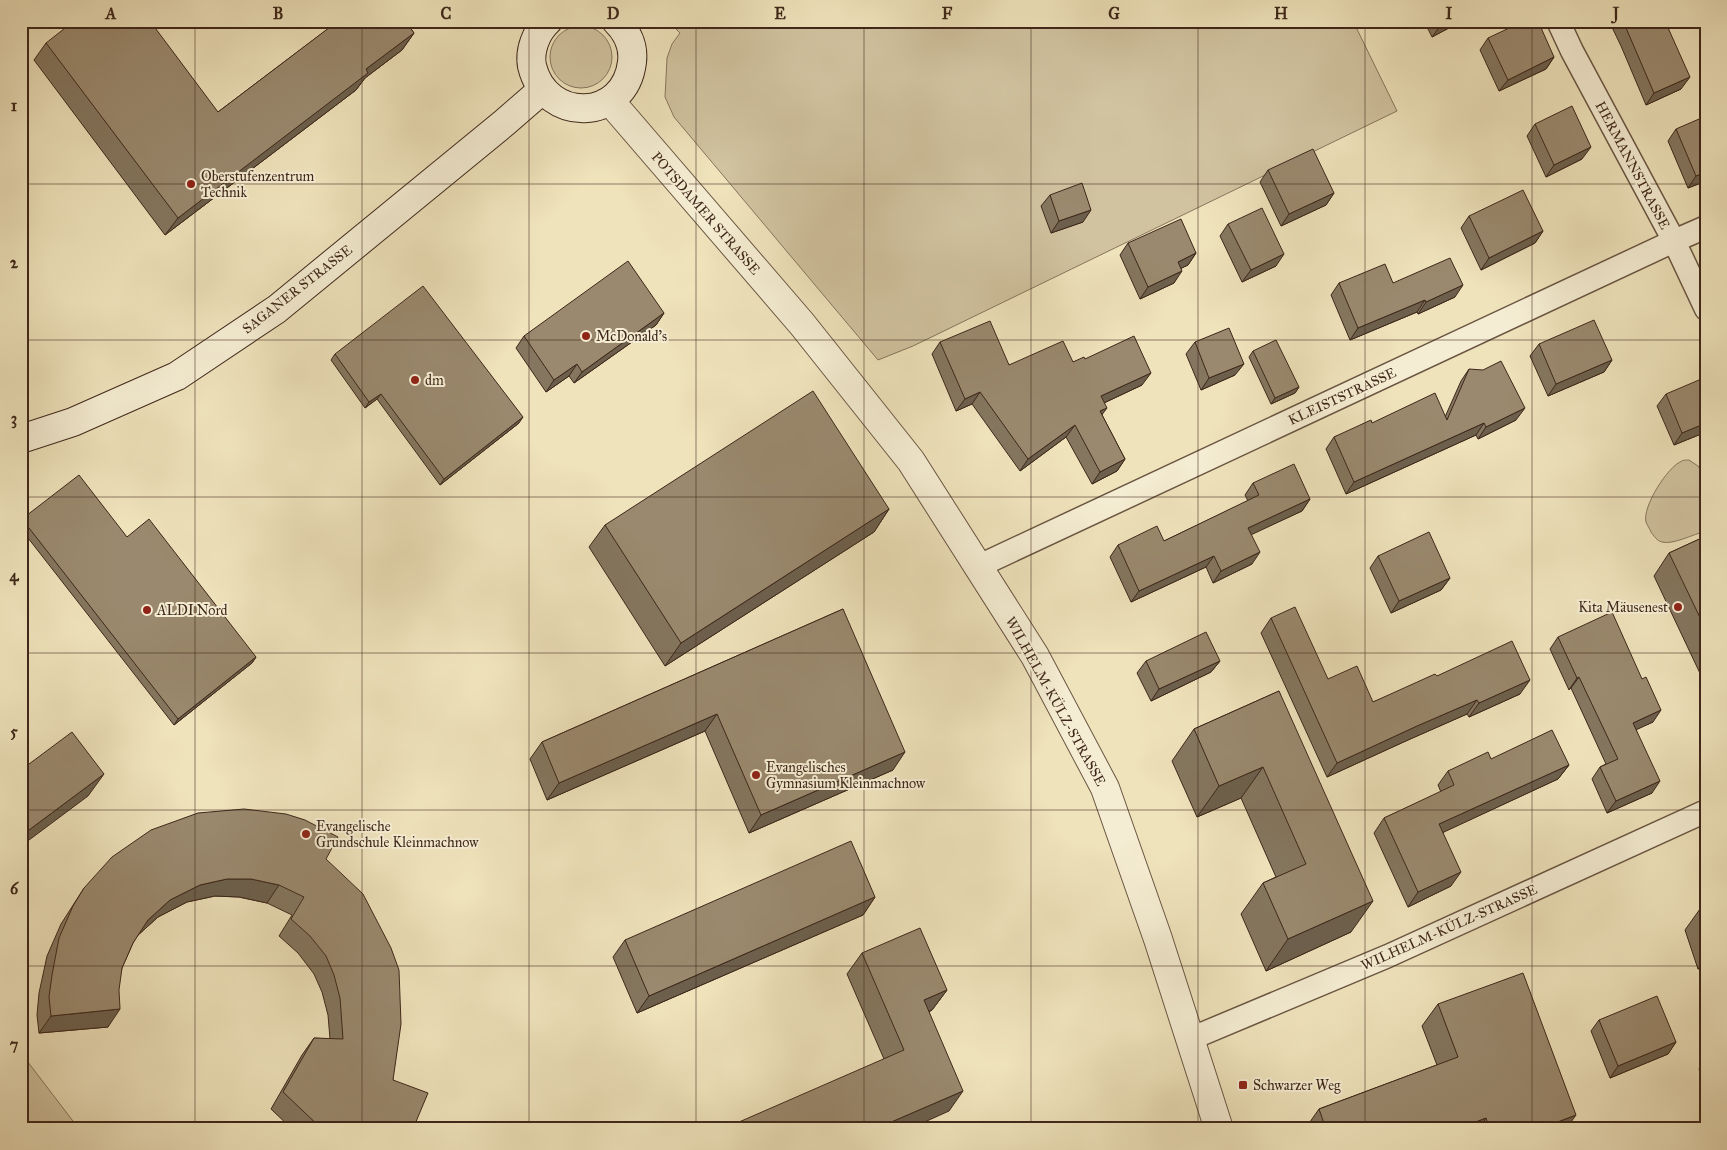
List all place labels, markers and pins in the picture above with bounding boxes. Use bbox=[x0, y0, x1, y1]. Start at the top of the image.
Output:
place label: Oberstufenzentrum Technik bbox=[201, 168, 315, 201]
marker: Oberstufenzentrum Technik bbox=[185, 178, 197, 190]
place label: McDonald's bbox=[596, 328, 667, 345]
marker: McDonald's bbox=[580, 330, 592, 342]
place label: dm bbox=[425, 372, 444, 389]
marker: dm bbox=[409, 374, 421, 386]
place label: Kita Mäusenest bbox=[1578, 599, 1668, 616]
marker: Kita Mäusenest bbox=[1672, 601, 1684, 613]
place label: ALDI Nord bbox=[156, 602, 228, 619]
marker: ALDI Nord bbox=[141, 604, 153, 616]
place label: Evangelisches Gymnasium Kleinmachnow bbox=[766, 759, 926, 792]
marker: Evangelisches Gymnasium Kleinmachnow bbox=[750, 769, 762, 781]
place label: Evangelische Grundschule Kleinmachnow bbox=[316, 818, 479, 851]
marker: Evangelische Grundschule Kleinmachnow bbox=[300, 828, 312, 840]
place label: Schwarzer Weg bbox=[1253, 1077, 1341, 1094]
marker: Schwarzer Weg bbox=[1237, 1079, 1249, 1091]

